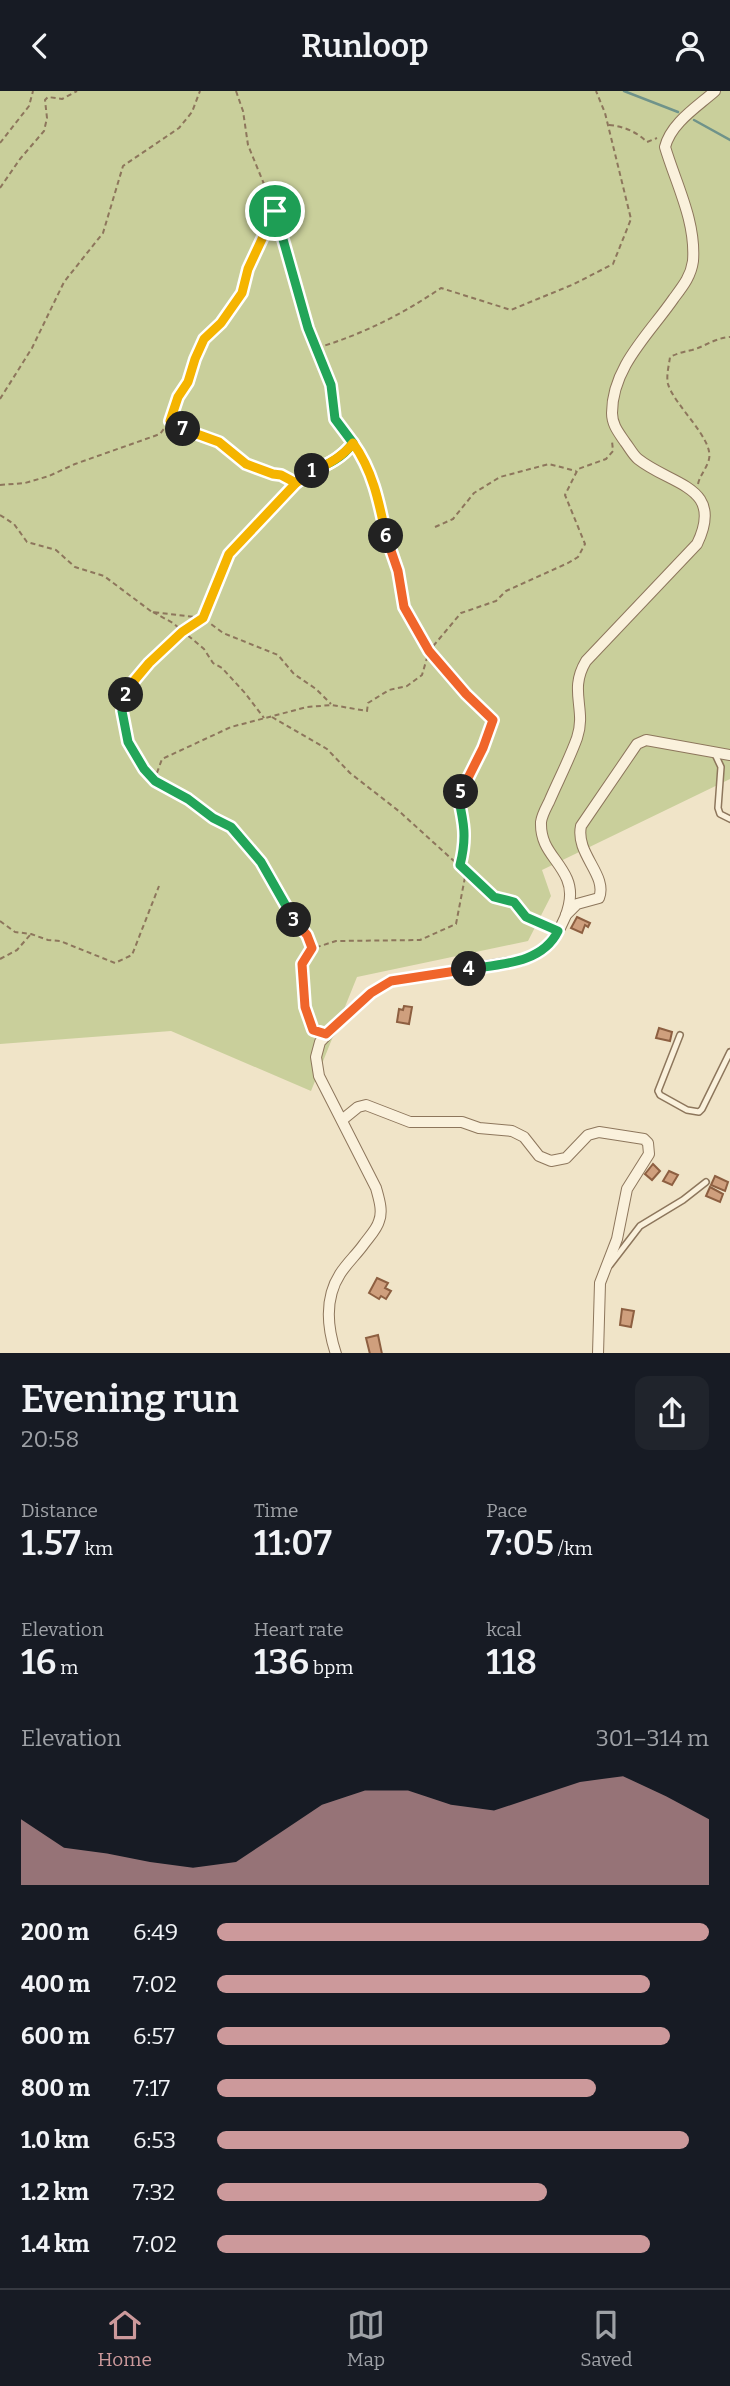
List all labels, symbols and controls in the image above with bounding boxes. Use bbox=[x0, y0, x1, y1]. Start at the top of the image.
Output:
icon: back bbox=[21, 27, 59, 65]
text: Runloop bbox=[301, 27, 429, 65]
icon: person bbox=[671, 27, 709, 65]
pin bbox=[245, 181, 305, 241]
icon: arrive bbox=[256, 192, 294, 230]
pin: 7 bbox=[166, 411, 200, 447]
text: 7 bbox=[177, 417, 188, 440]
pin: 1 bbox=[294, 453, 330, 489]
text: 1 bbox=[307, 459, 316, 482]
pin: 6 bbox=[368, 519, 404, 553]
text: 6 bbox=[380, 524, 391, 547]
pin: 2 bbox=[108, 677, 144, 713]
text: 2 bbox=[120, 683, 131, 706]
pin: 5 bbox=[444, 775, 478, 809]
text: 5 bbox=[455, 780, 466, 803]
pin: 3 bbox=[276, 903, 312, 937]
text: 3 bbox=[288, 908, 299, 931]
pin: 4 bbox=[452, 951, 486, 987]
text: 4 bbox=[463, 957, 474, 980]
text: Evening run bbox=[21, 1376, 239, 1422]
button: share bbox=[635, 1376, 709, 1450]
text: 20:58 bbox=[21, 1425, 79, 1453]
text: Distance bbox=[21, 1499, 98, 1522]
text: Time bbox=[254, 1499, 299, 1522]
text: Pace bbox=[486, 1499, 527, 1522]
text: 1.57 bbox=[21, 1522, 81, 1564]
text: 11:07 bbox=[254, 1522, 332, 1564]
text: 7:05 bbox=[486, 1522, 554, 1564]
text: km bbox=[81, 1537, 113, 1560]
text: /km bbox=[554, 1537, 593, 1560]
text: Elevation bbox=[21, 1618, 104, 1641]
text: Heart rate bbox=[254, 1618, 344, 1641]
text: kcal bbox=[486, 1618, 522, 1641]
text: 16 bbox=[21, 1641, 56, 1683]
text: 136 bbox=[254, 1641, 309, 1683]
text: 118 bbox=[486, 1641, 537, 1683]
text: m bbox=[56, 1656, 78, 1679]
text: bpm bbox=[309, 1656, 353, 1679]
text: Elevation bbox=[21, 1724, 121, 1752]
text: 301–314 m bbox=[596, 1724, 709, 1752]
text: 200 m bbox=[21, 1918, 89, 1946]
text: 6:49 bbox=[133, 1918, 178, 1946]
text: 400 m bbox=[21, 1970, 90, 1998]
text: 7:02 bbox=[133, 1970, 177, 1998]
text: 600 m bbox=[21, 2022, 90, 2050]
text: 6:57 bbox=[133, 2022, 175, 2050]
text: 800 m bbox=[21, 2074, 90, 2102]
text: 7:17 bbox=[133, 2074, 170, 2102]
text: 1.0 km bbox=[21, 2126, 90, 2154]
text: 6:53 bbox=[133, 2126, 176, 2154]
text: 1.2 km bbox=[21, 2178, 89, 2206]
text: 7:32 bbox=[133, 2178, 175, 2206]
text: 1.4 km bbox=[21, 2230, 89, 2258]
text: 7:02 bbox=[133, 2230, 177, 2258]
tab: Home bbox=[98, 2306, 152, 2371]
tab: Map bbox=[347, 2306, 385, 2371]
tab: Saved bbox=[580, 2306, 632, 2371]

